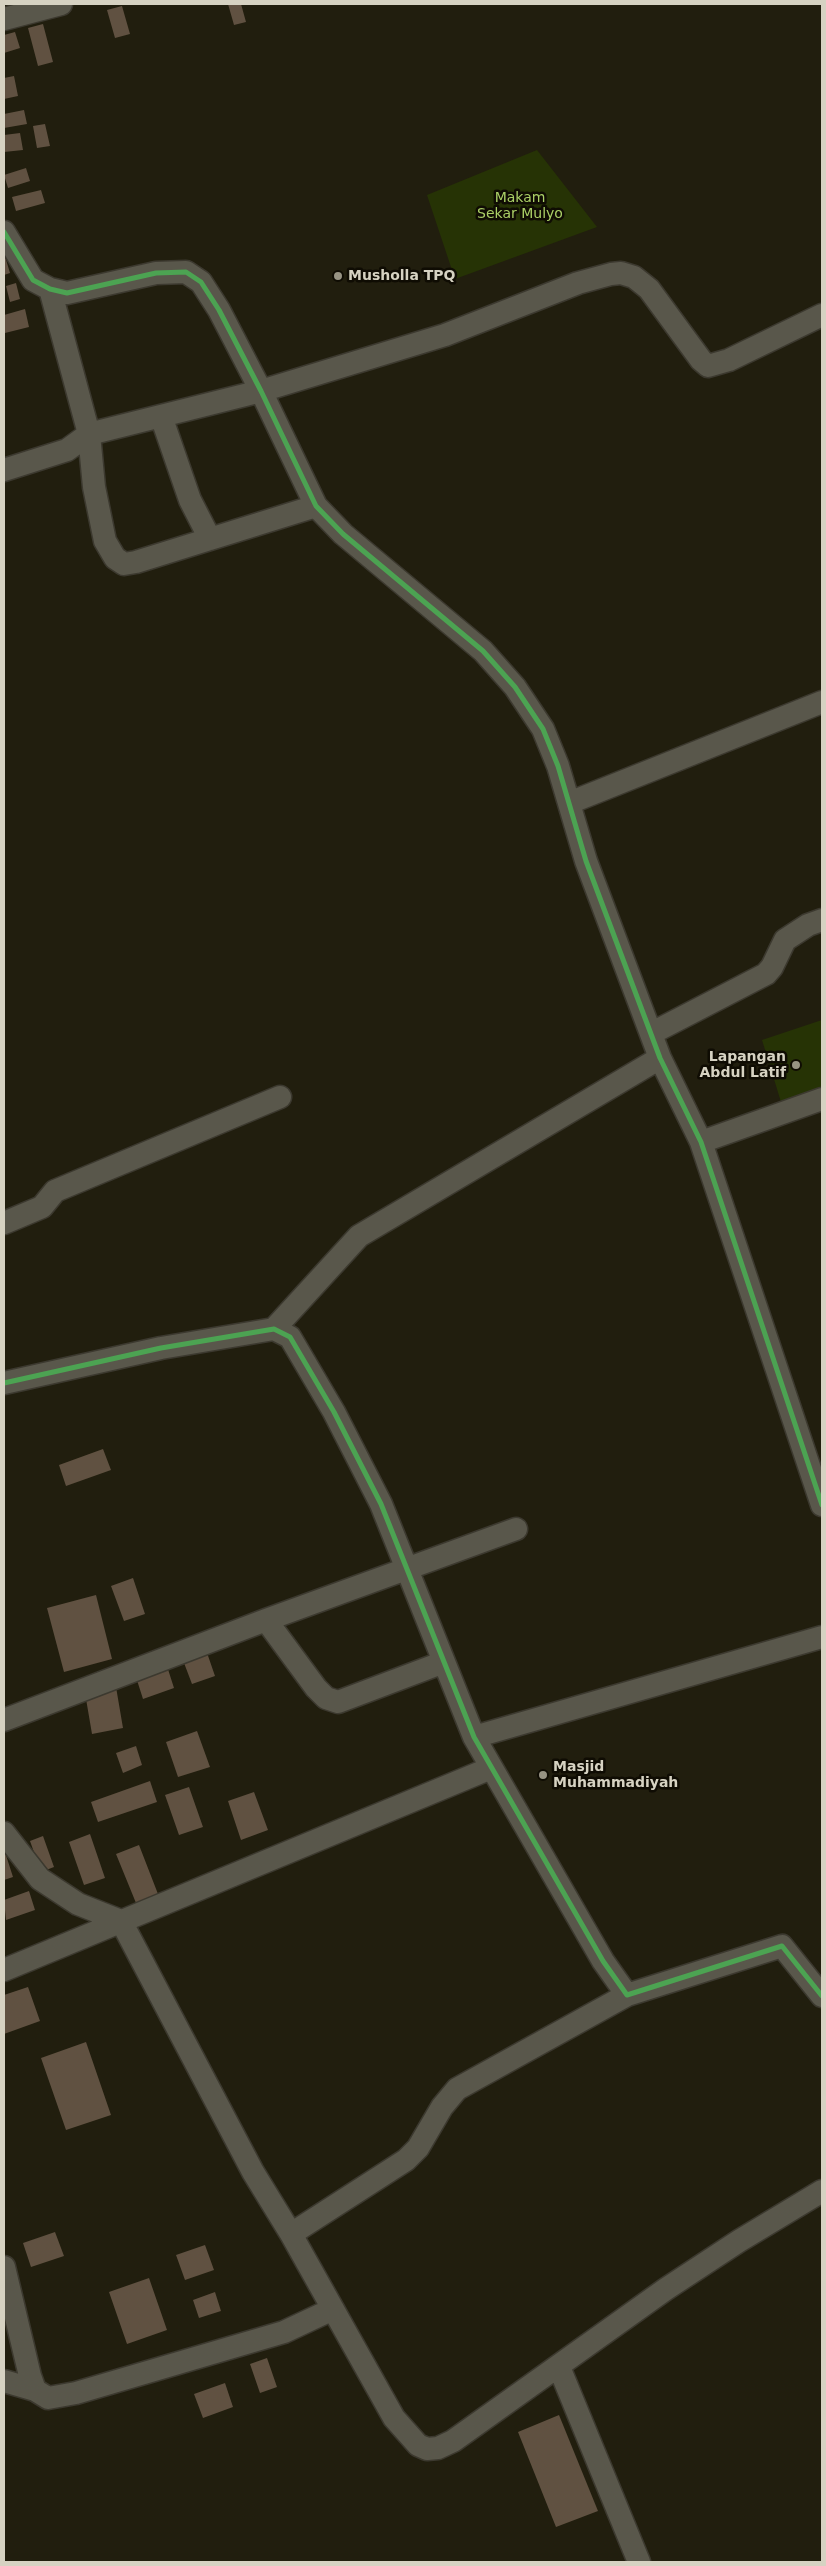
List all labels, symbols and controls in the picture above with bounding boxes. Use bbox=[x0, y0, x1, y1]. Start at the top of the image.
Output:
park label: Makam Sekar Mulyo bbox=[477, 190, 563, 222]
place label: Musholla TPQ bbox=[348, 268, 455, 284]
marker: Musholla TPQ bbox=[332, 270, 344, 282]
place label: Lapangan Abdul Latif bbox=[700, 1049, 786, 1082]
marker: Lapangan Abdul Latif bbox=[790, 1059, 802, 1071]
place label: Masjid Muhammadiyah bbox=[553, 1759, 678, 1791]
marker: Masjid Muhammadiyah bbox=[537, 1769, 549, 1781]

